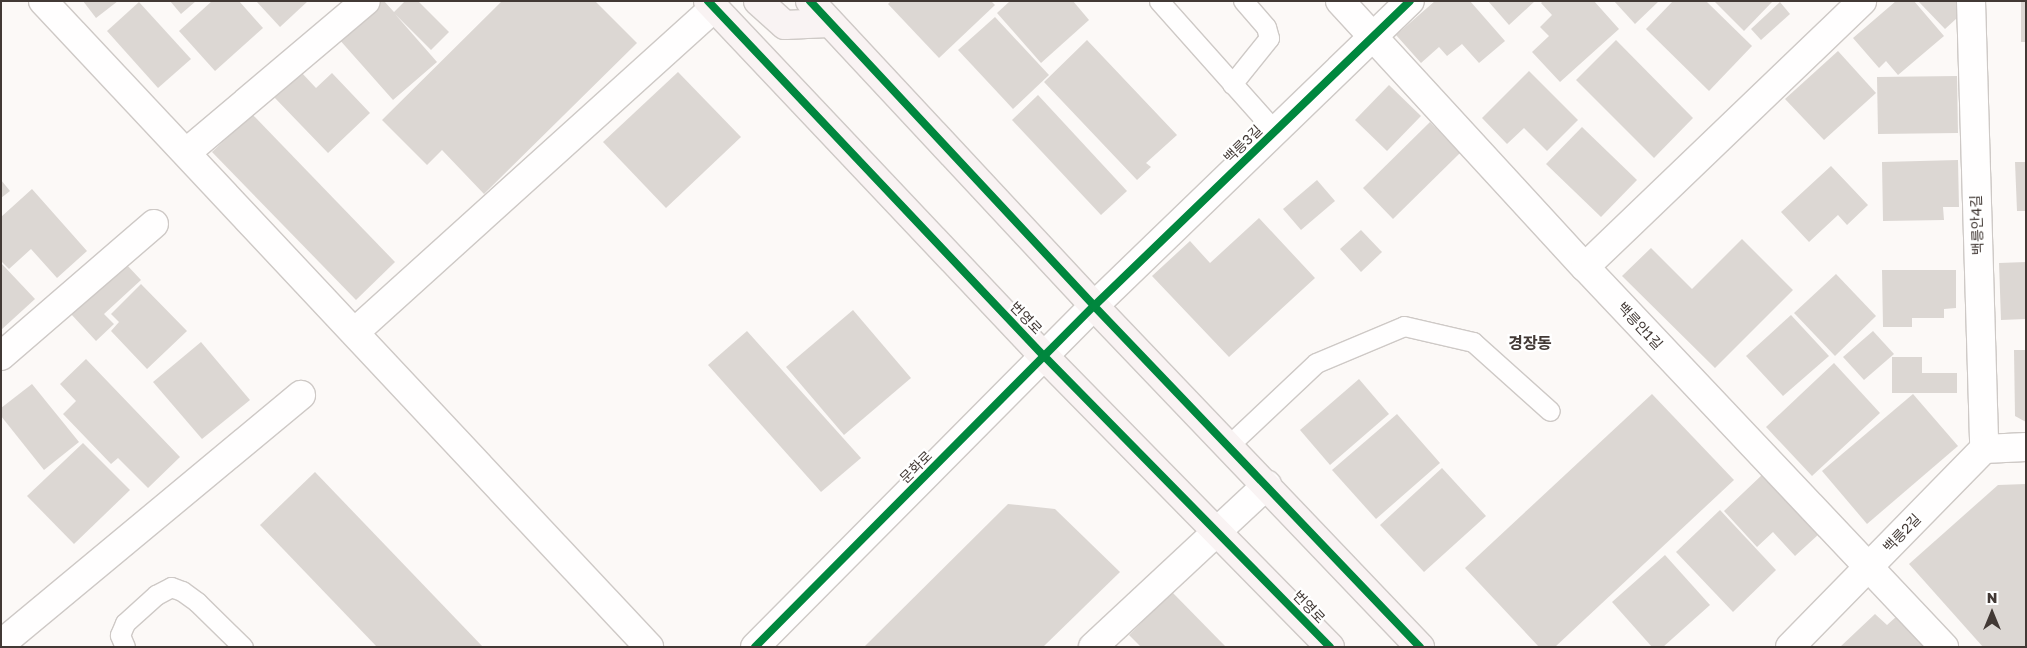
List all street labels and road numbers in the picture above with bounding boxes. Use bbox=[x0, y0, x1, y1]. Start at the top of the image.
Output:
street label: 백릉3길 bbox=[1220, 122, 1266, 166]
street label: 백릉안4길 bbox=[1968, 195, 1986, 255]
street label: 번영로 bbox=[1007, 298, 1045, 338]
street label: 백릉안1길 bbox=[1614, 299, 1666, 353]
street label: 문화로 bbox=[896, 447, 936, 487]
street label: 백릉2길 bbox=[1880, 510, 1924, 556]
street label: 번영로 bbox=[1290, 587, 1328, 627]

